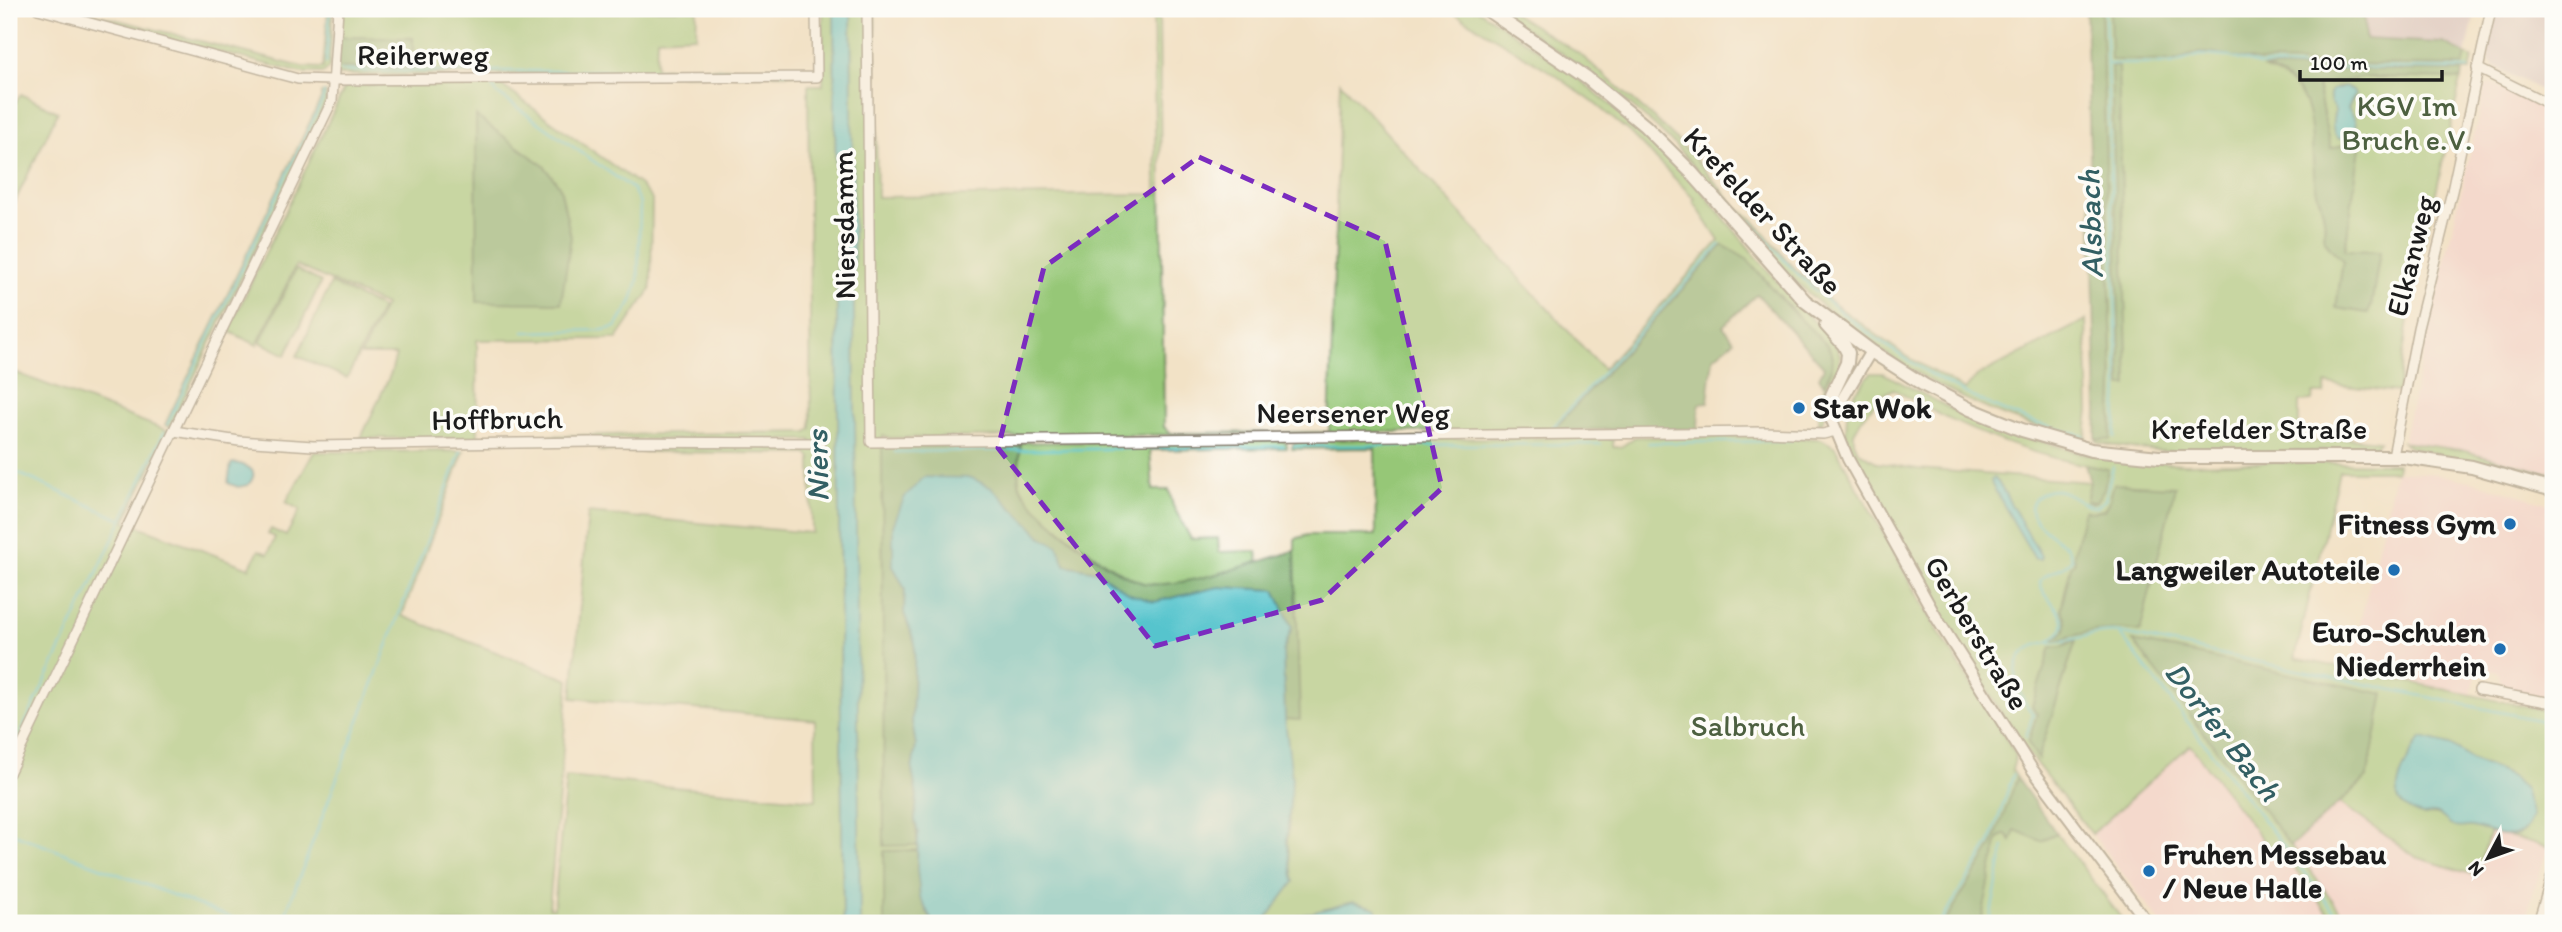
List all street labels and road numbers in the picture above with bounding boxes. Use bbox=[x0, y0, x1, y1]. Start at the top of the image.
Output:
street label: Reiherweg bbox=[357, 36, 490, 73]
street label: Krefelder Straße bbox=[1676, 119, 1851, 302]
street label: Niersdamm bbox=[824, 150, 863, 300]
street label: Elkanweg bbox=[2378, 191, 2444, 320]
street label: Neersener Weg bbox=[1256, 394, 1451, 431]
street label: Hoffbruch bbox=[431, 399, 563, 438]
street label: Krefelder Straße bbox=[2151, 410, 2367, 447]
street label: Gerberstraße bbox=[1917, 549, 2038, 717]

